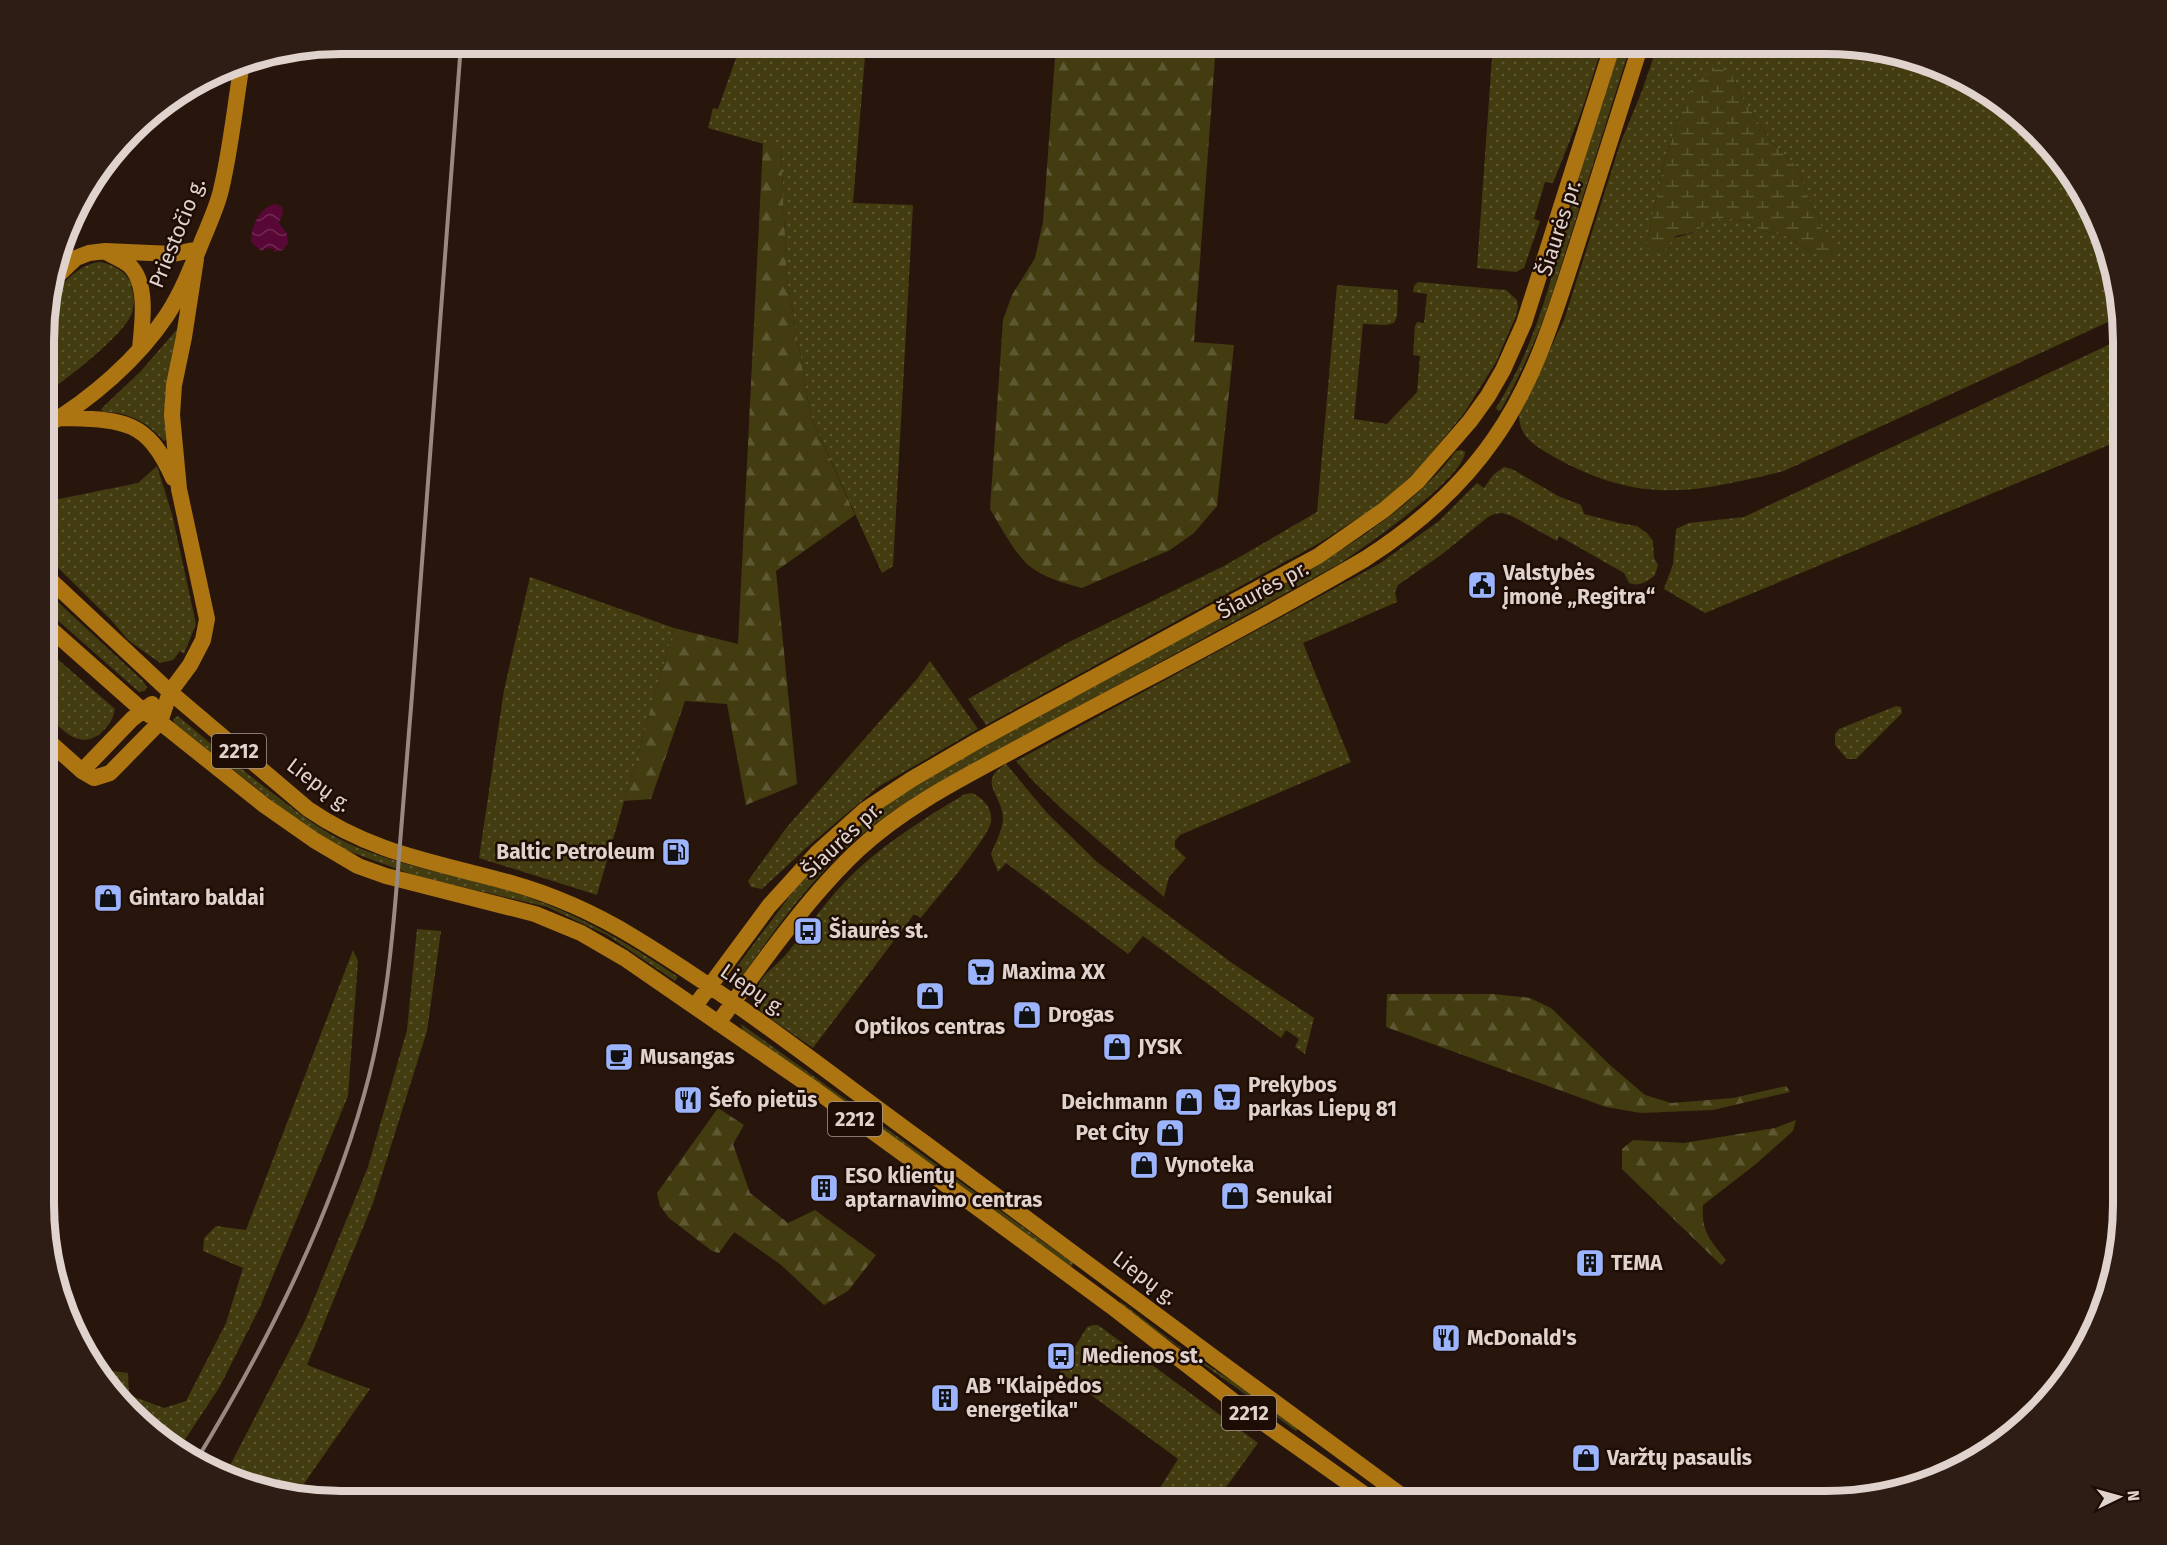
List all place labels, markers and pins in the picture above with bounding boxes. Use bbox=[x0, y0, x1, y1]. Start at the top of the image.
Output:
place label: Valstybės įmonė „Regitra“ bbox=[1502, 560, 1655, 610]
public building icon: Valstybės įmonė „Regitra“ bbox=[1466, 569, 1498, 601]
fuel station icon: Baltic Petroleum bbox=[660, 836, 692, 868]
place label: Baltic Petroleum bbox=[496, 839, 655, 865]
shop icon: Gintaro baldai bbox=[92, 882, 124, 914]
place label: Gintaro baldai bbox=[129, 885, 265, 911]
bus stop icon: Šiaurės st. bbox=[792, 915, 824, 947]
place label: Šiaurės st. bbox=[829, 916, 928, 944]
supermarket icon: Maxima XX bbox=[965, 956, 997, 988]
place label: Maxima XX bbox=[1002, 959, 1106, 985]
shop icon: Optikos centras bbox=[914, 980, 946, 1012]
shop icon: Drogas bbox=[1011, 999, 1043, 1031]
place label: Drogas bbox=[1048, 1002, 1114, 1028]
place label: Optikos centras bbox=[855, 1014, 1005, 1040]
shop icon: JYSK bbox=[1101, 1031, 1133, 1063]
place label: JYSK bbox=[1137, 1034, 1183, 1060]
cafe icon: Musangas bbox=[603, 1041, 635, 1073]
place label: Musangas bbox=[640, 1044, 735, 1070]
place label: Prekybos parkas Liepų 81 bbox=[1248, 1072, 1397, 1122]
supermarket icon: Prekybos parkas Liepų 81 bbox=[1211, 1081, 1243, 1113]
restaurant icon: Šefo pietūs bbox=[672, 1084, 704, 1116]
place label: Šefo pietūs bbox=[709, 1085, 817, 1113]
shop icon: Deichmann bbox=[1173, 1086, 1205, 1118]
place label: Deichmann bbox=[1061, 1089, 1168, 1115]
shop icon: Pet City bbox=[1154, 1117, 1186, 1149]
place label: Pet City bbox=[1075, 1120, 1149, 1146]
shop icon: Vynoteka bbox=[1128, 1149, 1160, 1181]
place label: Vynoteka bbox=[1164, 1152, 1254, 1178]
place label: ESO klientų aptarnavimo centras bbox=[845, 1163, 1042, 1213]
building icon: ESO klientų aptarnavimo centras bbox=[808, 1172, 840, 1204]
shop icon: Senukai bbox=[1219, 1180, 1251, 1212]
place label: Senukai bbox=[1256, 1183, 1332, 1209]
building icon: TEMA bbox=[1574, 1247, 1606, 1279]
place label: TEMA bbox=[1611, 1250, 1663, 1276]
restaurant icon: McDonald's bbox=[1430, 1322, 1462, 1354]
place label: McDonald's bbox=[1467, 1325, 1577, 1351]
bus stop icon: Medienos st. bbox=[1045, 1340, 1077, 1372]
place label: Medienos st. bbox=[1082, 1343, 1203, 1369]
place label: AB "Klaipėdos energetika" bbox=[965, 1373, 1102, 1423]
building icon: AB "Klaipėdos energetika" bbox=[929, 1382, 961, 1414]
shop icon: Varžtų pasaulis bbox=[1570, 1442, 1602, 1474]
place label: Varžtų pasaulis bbox=[1606, 1445, 1752, 1471]

